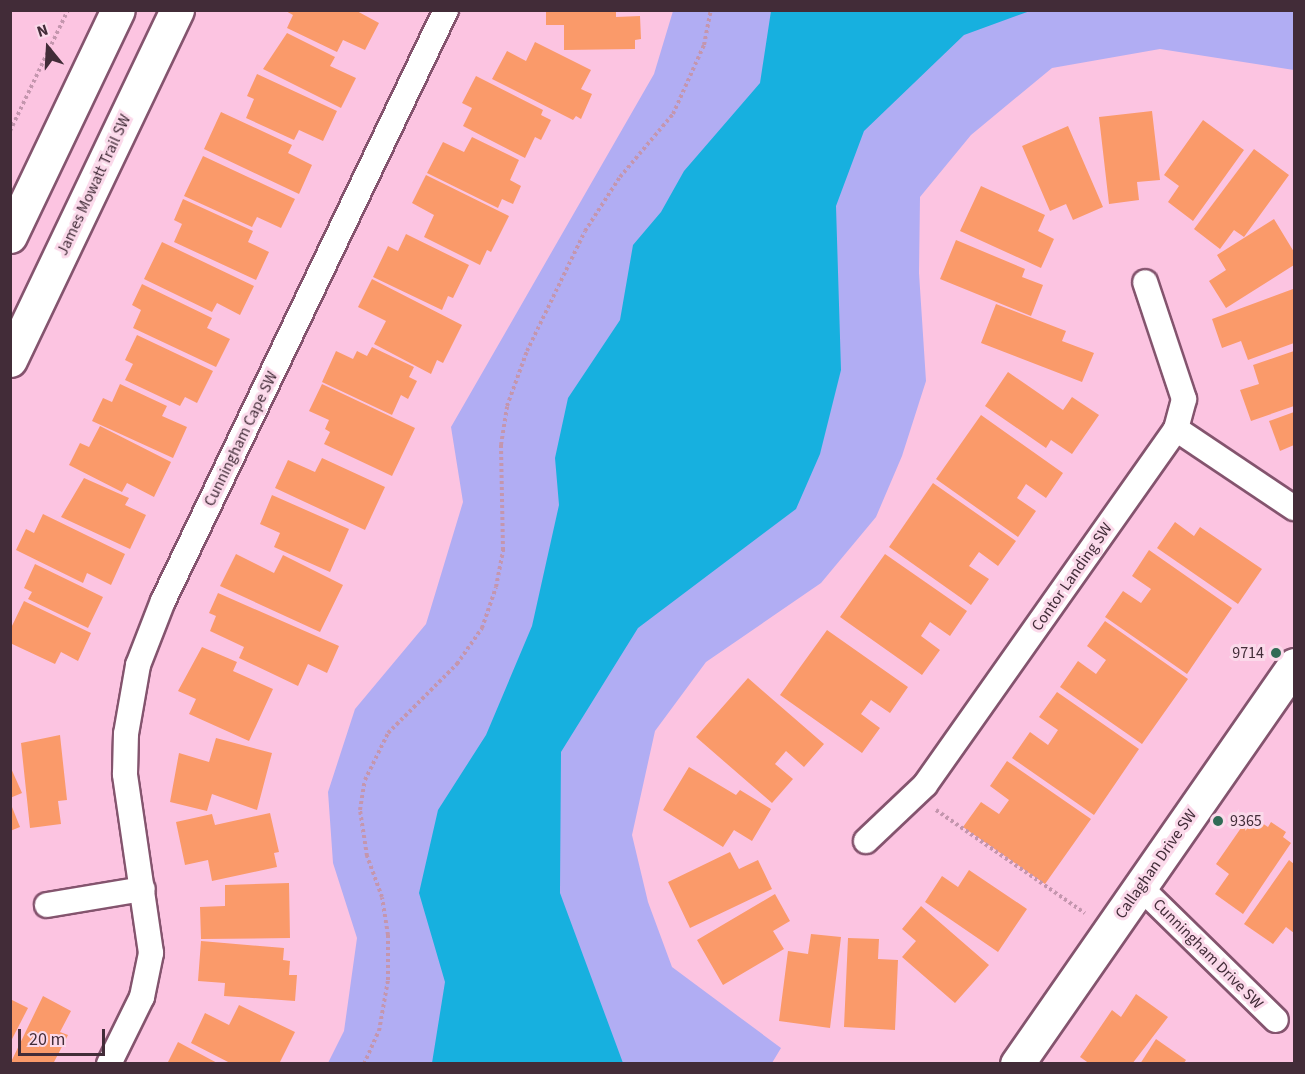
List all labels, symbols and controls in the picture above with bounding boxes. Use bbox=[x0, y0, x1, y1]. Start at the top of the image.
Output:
north arrow bbox=[18, 18, 78, 78]
text: N bbox=[34, 19, 51, 43]
street label: James Mowatt Trail SW bbox=[53, 111, 135, 259]
street label: Cunningham Cape SW bbox=[200, 369, 282, 509]
street label: Contor Landing SW bbox=[1028, 519, 1116, 635]
place label: 9714 bbox=[1232, 643, 1264, 663]
marker: 9714 bbox=[1269, 646, 1283, 660]
street label: Callaghan Drive SW bbox=[1111, 806, 1201, 922]
place label: 9365 bbox=[1230, 811, 1262, 831]
marker: 9365 bbox=[1211, 814, 1225, 828]
street label: Cunningham Drive SW bbox=[1149, 895, 1267, 1013]
scale bar bbox=[21, 1017, 108, 1055]
text: 20 m bbox=[29, 1027, 65, 1052]

